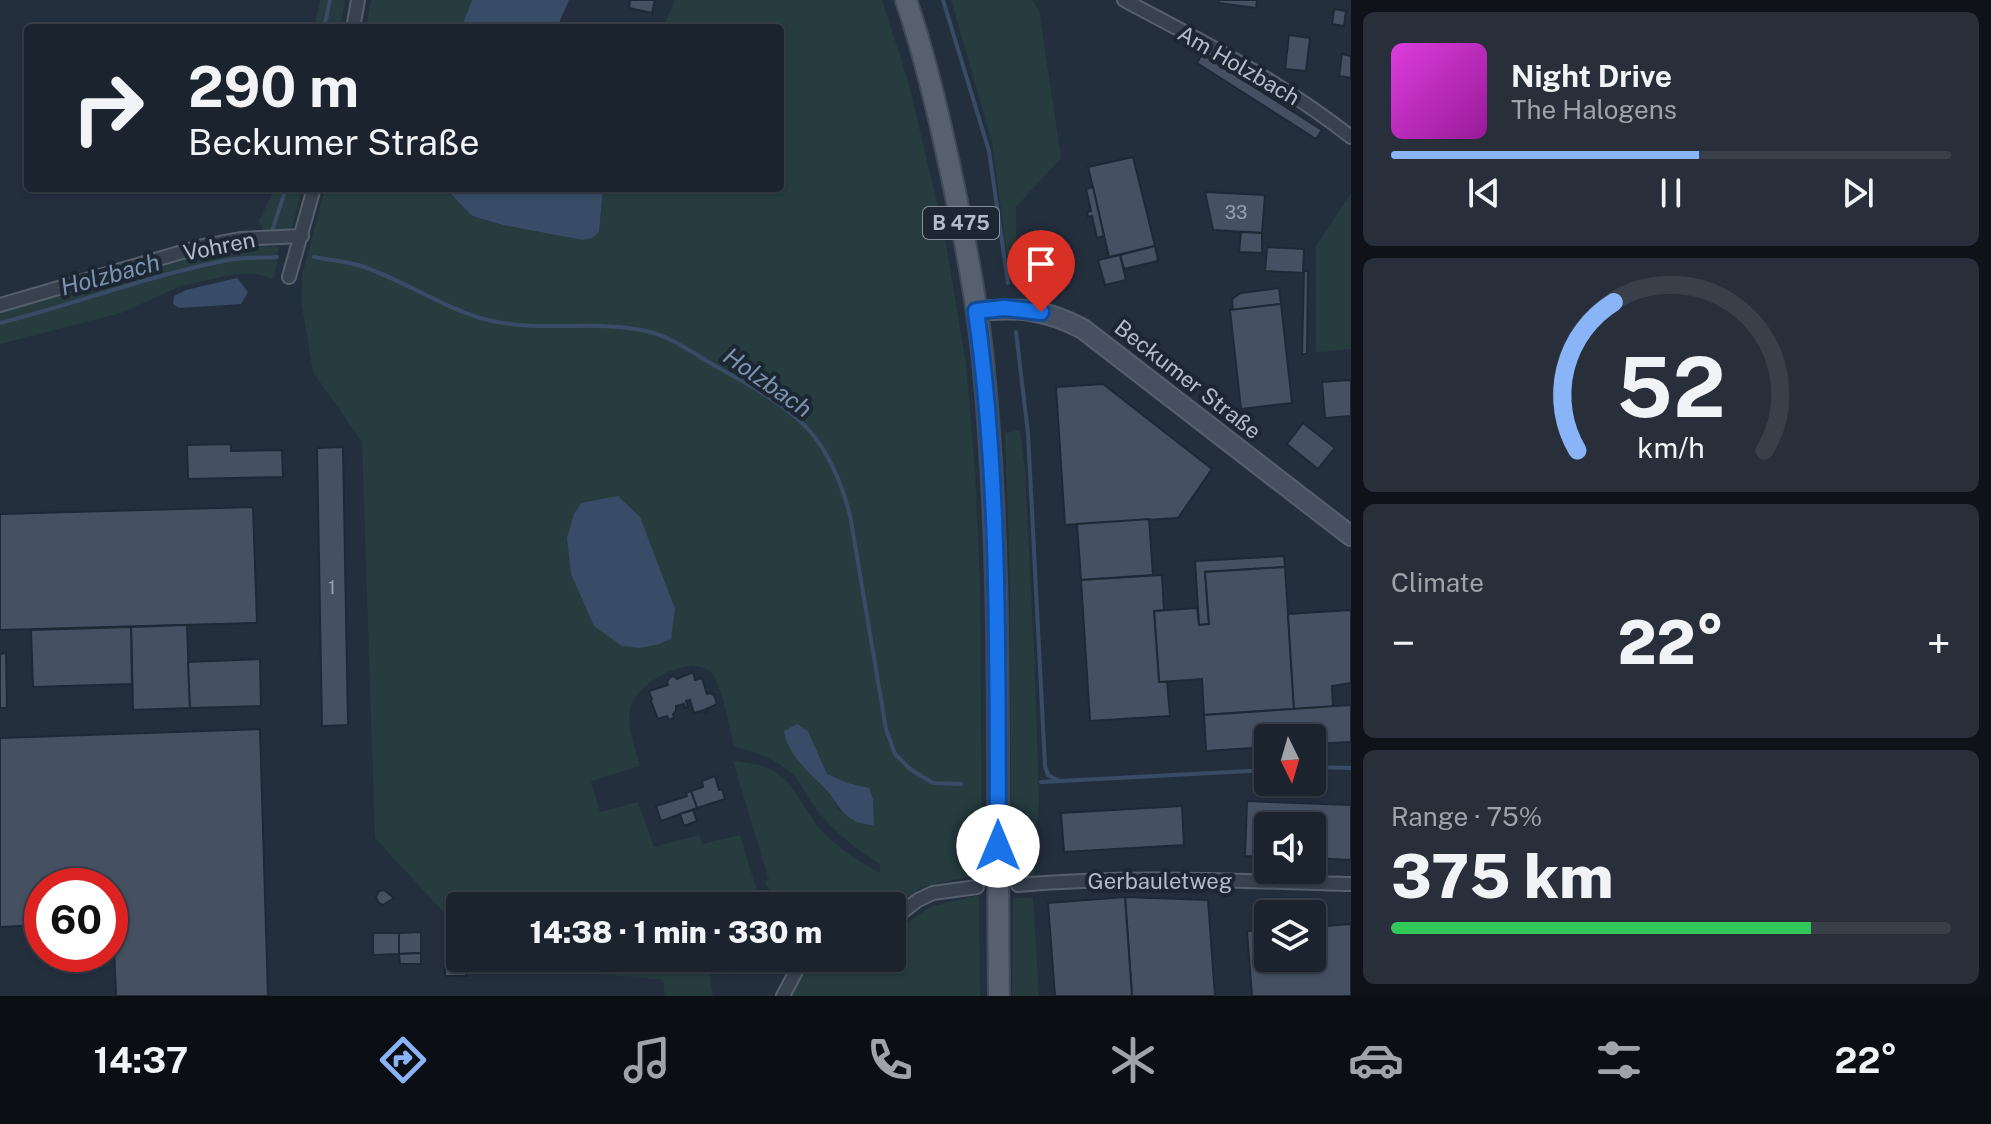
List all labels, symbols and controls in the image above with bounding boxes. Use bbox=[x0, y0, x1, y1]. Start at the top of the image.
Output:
street label: Am Holzbach bbox=[1174, 20, 1304, 110]
text: 290 m bbox=[188, 54, 359, 120]
icon: right bbox=[56, 56, 160, 160]
text: Night Drive bbox=[1511, 58, 1672, 94]
text: The Halogens bbox=[1511, 94, 1677, 125]
text: Beckumer Straße bbox=[188, 121, 480, 163]
icon: previous bbox=[1462, 171, 1506, 215]
icon: pause bbox=[1649, 171, 1693, 215]
icon: next bbox=[1836, 171, 1880, 215]
house number: 33 bbox=[1225, 202, 1247, 223]
road number: B 475 bbox=[923, 207, 999, 239]
street label: Vohren bbox=[181, 226, 257, 266]
pin bbox=[1007, 230, 1075, 312]
icon: arrive bbox=[1019, 242, 1063, 286]
water label: Holzbach bbox=[57, 247, 163, 301]
street label: Beckumer Straße bbox=[1110, 314, 1266, 444]
text: 52 bbox=[1617, 338, 1725, 436]
water label: Holzbach bbox=[718, 341, 818, 423]
text: km/h bbox=[1637, 431, 1705, 464]
text: Climate bbox=[1391, 567, 1484, 598]
house number: 1 bbox=[328, 577, 336, 598]
text: 22° bbox=[1617, 607, 1725, 678]
text: − bbox=[1391, 617, 1415, 669]
text: + bbox=[1927, 617, 1951, 669]
north arrow bbox=[1254, 724, 1326, 796]
map controls bbox=[1254, 724, 1326, 972]
text: Range · 75% bbox=[1391, 801, 1542, 832]
position arrow bbox=[956, 804, 1040, 888]
button: sound bbox=[1254, 812, 1326, 884]
text: 375 km bbox=[1391, 841, 1614, 912]
speed limit sign: 60 bbox=[24, 868, 128, 972]
street label: Gerbauletweg bbox=[1088, 868, 1232, 894]
button: layers bbox=[1254, 900, 1326, 972]
text: 14:38 · 1 min · 330 m bbox=[530, 914, 822, 950]
icon: directions bbox=[375, 1032, 431, 1088]
icon: music bbox=[619, 1032, 675, 1088]
icon: phone bbox=[862, 1032, 918, 1088]
icon: climate bbox=[1105, 1032, 1161, 1088]
icon: car bbox=[1348, 1032, 1404, 1088]
icon: filters bbox=[1591, 1032, 1647, 1088]
text: 14:37 bbox=[94, 1039, 188, 1081]
text: 22° bbox=[1835, 1039, 1897, 1081]

